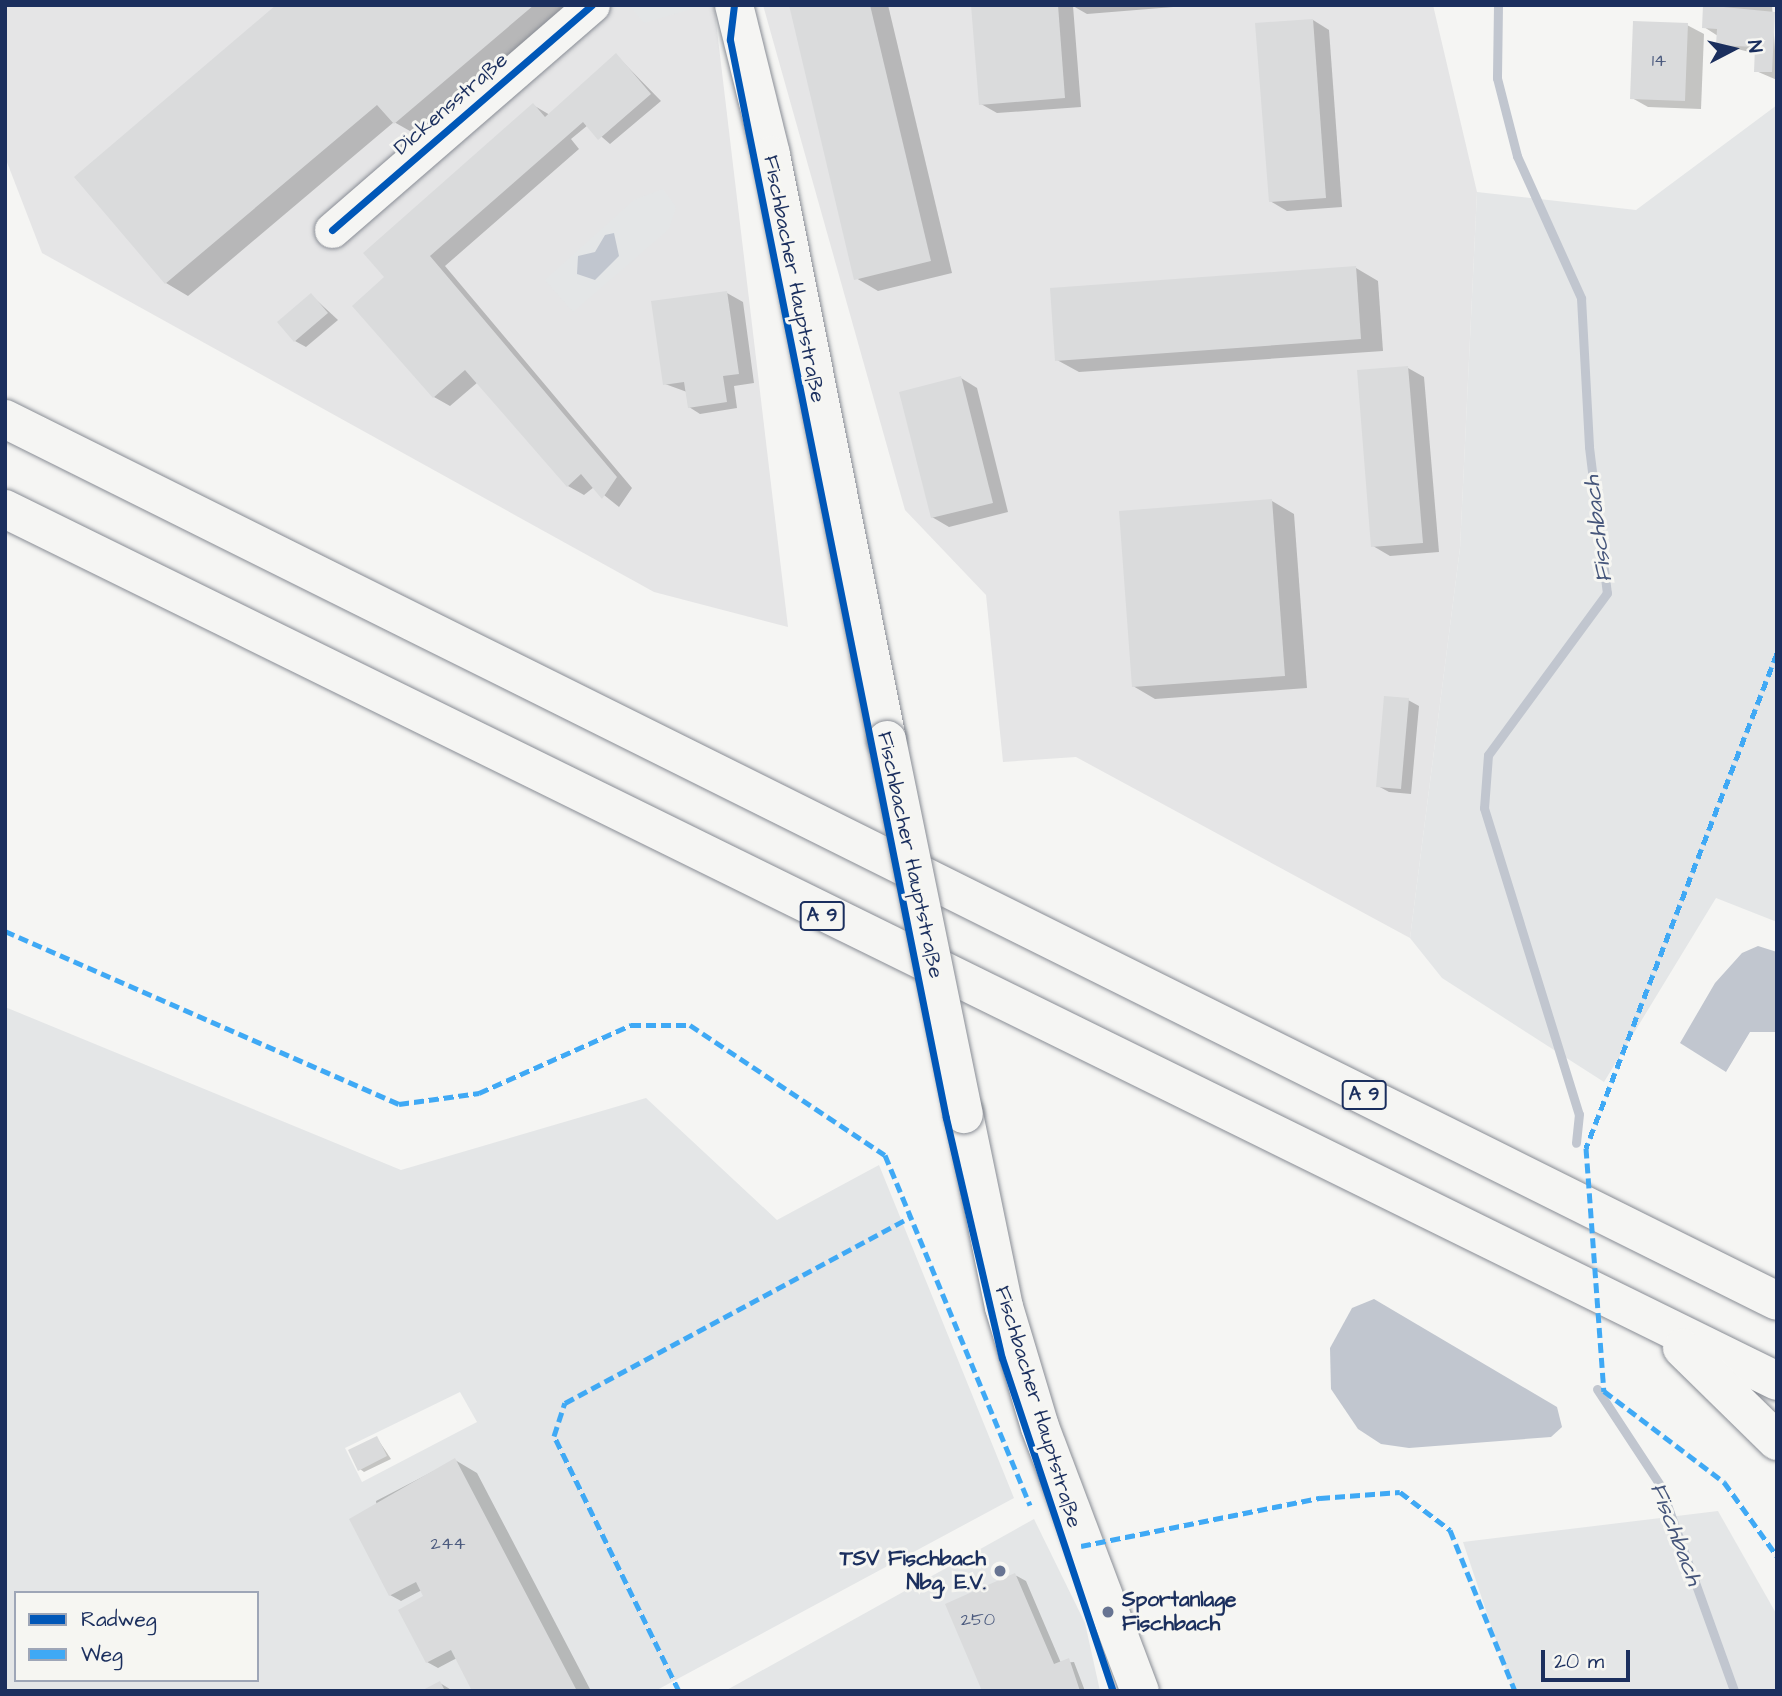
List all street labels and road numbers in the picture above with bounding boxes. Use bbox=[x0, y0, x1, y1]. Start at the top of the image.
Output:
street label: Dickensstraße bbox=[389, 48, 513, 160]
street label: Fischbacher Hauptstraße bbox=[758, 153, 830, 405]
street label: Fischbacher Hauptstraße bbox=[872, 729, 948, 981]
road number: A 9 bbox=[799, 900, 845, 932]
road number: A 9 bbox=[1341, 1079, 1387, 1110]
street label: Fischbacher Hauptstraße bbox=[989, 1283, 1087, 1531]

